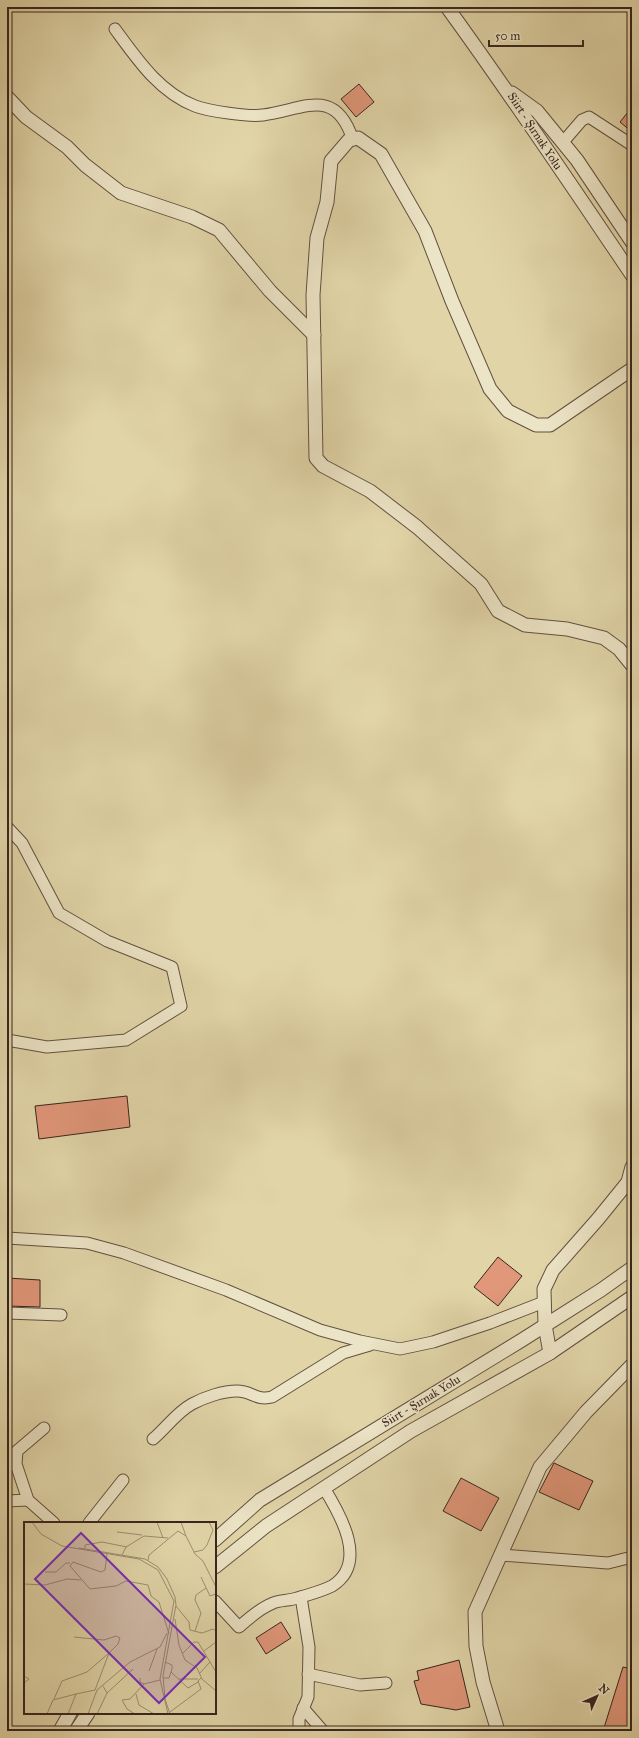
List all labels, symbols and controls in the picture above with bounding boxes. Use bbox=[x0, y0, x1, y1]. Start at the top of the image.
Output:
scale bar bbox=[489, 22, 583, 48]
text: 50 m bbox=[495, 29, 520, 43]
street label: Siirt - Şırnak Yolu bbox=[505, 90, 565, 173]
street label: Siirt - Şırnak Yolu bbox=[379, 1372, 463, 1430]
inset map bbox=[24, 1522, 216, 1714]
north arrow bbox=[577, 1676, 617, 1716]
text: N bbox=[596, 1681, 612, 1698]

